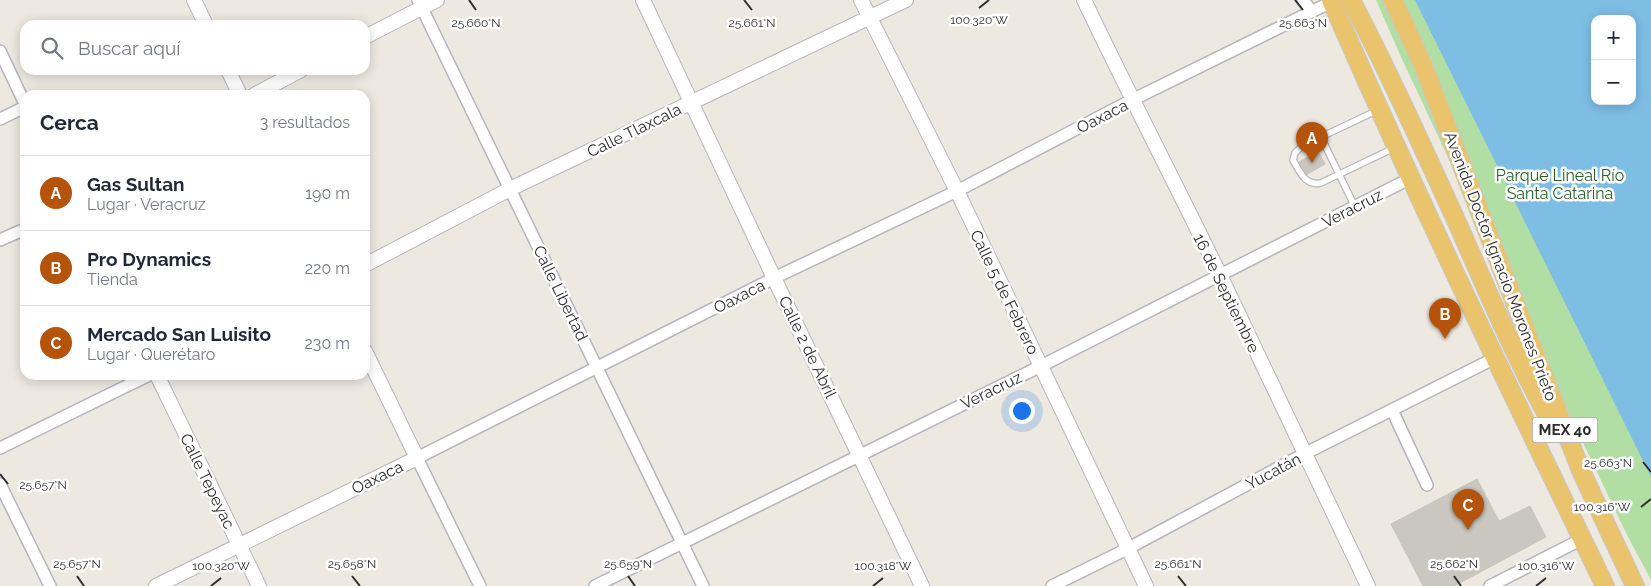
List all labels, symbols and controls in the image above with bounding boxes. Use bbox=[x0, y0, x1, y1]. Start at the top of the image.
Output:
text: 100.320°W bbox=[950, 13, 1008, 27]
map controls bbox=[1591, 15, 1636, 105]
button: + bbox=[1591, 15, 1636, 60]
text: 25.660°N bbox=[451, 16, 501, 30]
text: 25.661°N bbox=[729, 16, 775, 30]
text: 25.663°N bbox=[1279, 16, 1327, 30]
search box bbox=[20, 20, 370, 75]
icon: search bbox=[38, 34, 66, 62]
text: Buscar aquí bbox=[78, 37, 180, 59]
button: − bbox=[1591, 60, 1636, 105]
street label: Oaxaca bbox=[1073, 96, 1131, 137]
street label: Calle Tlaxcala bbox=[584, 99, 684, 161]
text: Cerca bbox=[40, 110, 99, 135]
text: 3 resultados bbox=[260, 113, 350, 132]
pin: A bbox=[1296, 122, 1328, 163]
street label: Avenida Doctor Ignacio Morones Prieto bbox=[1440, 129, 1561, 404]
park label: Parque Lineal Río Santa Catarina bbox=[1496, 166, 1624, 203]
text: Gas Sultan bbox=[87, 173, 185, 195]
text: A bbox=[51, 184, 61, 203]
text: 190 m bbox=[305, 184, 350, 203]
street label: Veracruz bbox=[1319, 185, 1386, 232]
text: Lugar · Veracruz bbox=[87, 195, 206, 214]
street label: Calle 5 de Febrero bbox=[966, 227, 1043, 357]
street label: 16 de Septiembre bbox=[1189, 230, 1264, 356]
street label: Calle Libertad bbox=[529, 242, 592, 344]
text: Pro Dynamics bbox=[87, 248, 211, 270]
text: B bbox=[51, 259, 61, 278]
text: 220 m bbox=[305, 259, 350, 278]
text: Tienda bbox=[87, 270, 138, 289]
street label: Oaxaca bbox=[710, 276, 768, 317]
street label: Calle 2 de Abril bbox=[775, 293, 841, 402]
pin: B bbox=[1429, 298, 1461, 339]
text: Mercado San Luisito bbox=[87, 323, 271, 345]
text: C bbox=[51, 334, 61, 353]
text: 230 m bbox=[305, 334, 350, 353]
text: Lugar · Querétaro bbox=[87, 345, 215, 364]
street label: Veracruz bbox=[958, 368, 1025, 413]
your location bbox=[1009, 398, 1035, 424]
road number: MEX 40 bbox=[1532, 418, 1598, 442]
street label: Calle Tepeyac bbox=[176, 430, 239, 532]
street label: Yucatán bbox=[1242, 449, 1304, 494]
text: 25.663°N bbox=[1584, 456, 1632, 470]
street label: Oaxaca bbox=[348, 457, 406, 498]
text: 25.657°N bbox=[19, 478, 67, 492]
pin: C bbox=[1452, 489, 1484, 530]
text: 100.316°W bbox=[1574, 500, 1631, 514]
text: 25.657°N bbox=[53, 557, 101, 571]
text: 25.658°N bbox=[328, 557, 376, 571]
text: 25.659°N bbox=[604, 557, 652, 571]
text: 25.661°N bbox=[1155, 557, 1201, 571]
text: 25.662°N bbox=[1430, 557, 1478, 571]
text: 100.320°W bbox=[192, 559, 250, 573]
text: 100.318°W bbox=[855, 559, 912, 573]
text: 100.316°W bbox=[1518, 559, 1575, 573]

